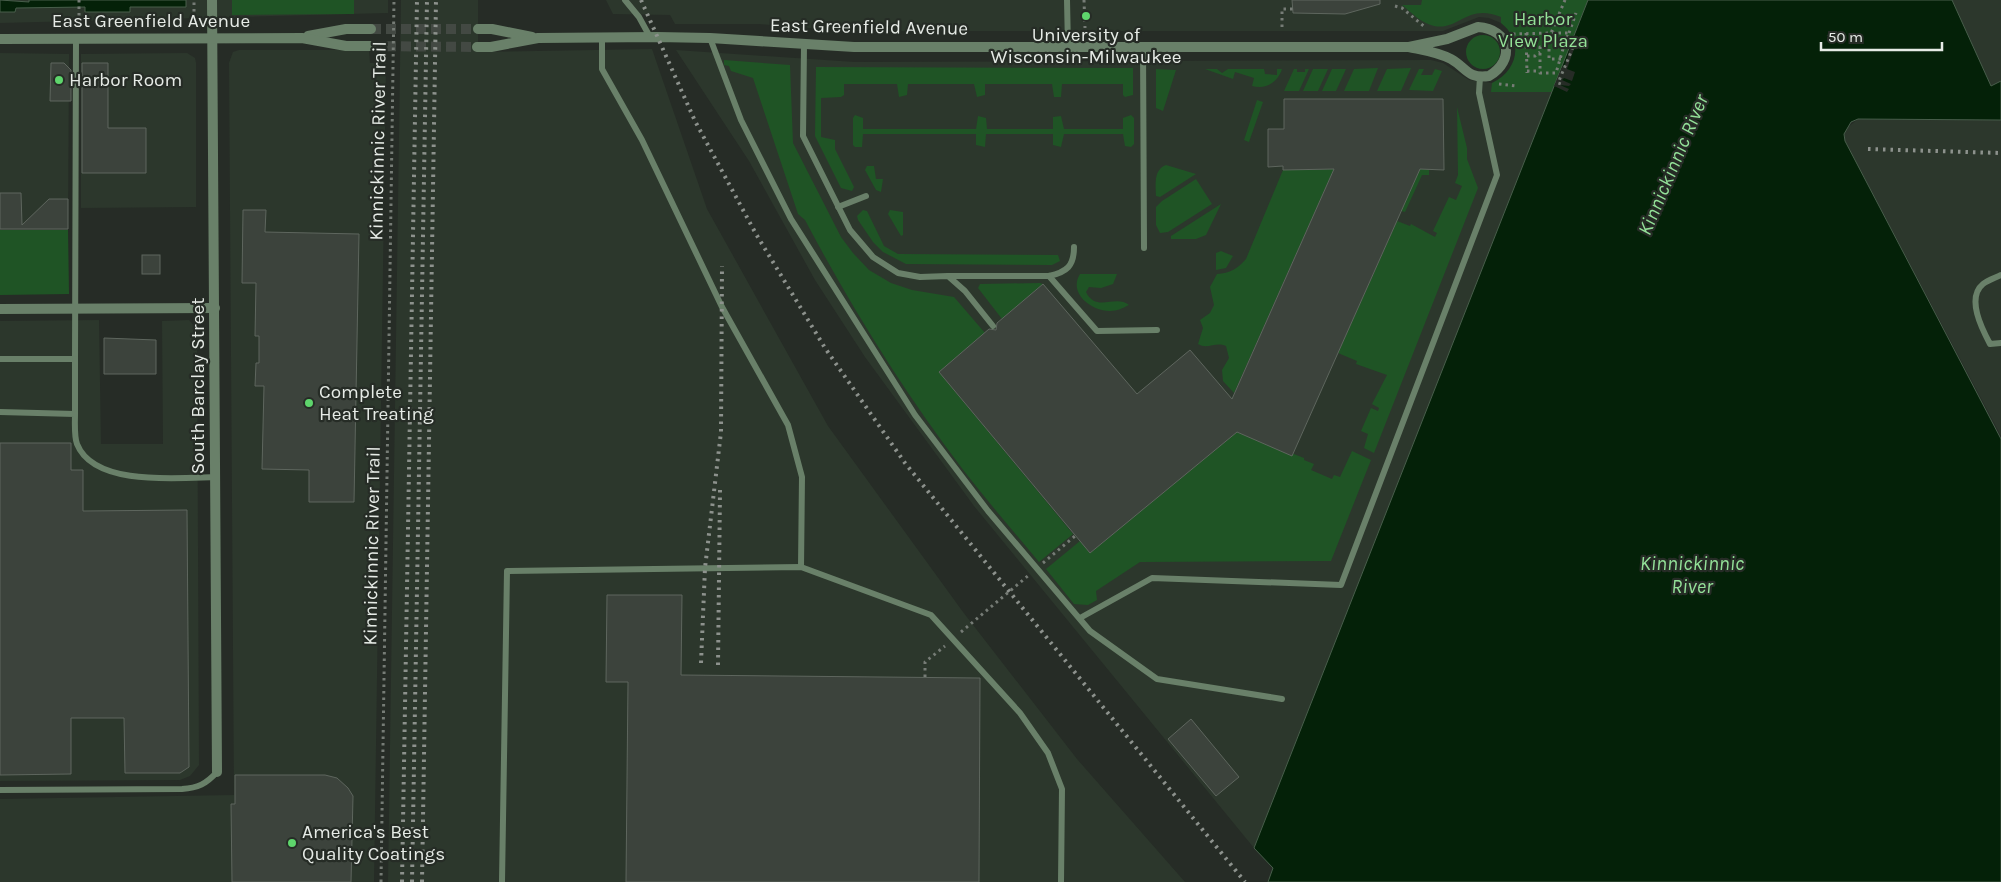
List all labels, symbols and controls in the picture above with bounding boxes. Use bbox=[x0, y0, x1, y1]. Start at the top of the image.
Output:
park label: Harbor View Plaza bbox=[1498, 8, 1588, 52]
street label: East Greenfield Avenue bbox=[52, 10, 250, 32]
marker: University of Wisconsin-Milwaukee bbox=[1080, 10, 1092, 22]
street label: East Greenfield Avenue bbox=[770, 14, 968, 40]
scale bar bbox=[1821, 20, 1942, 52]
place label: University of Wisconsin-Milwaukee bbox=[990, 24, 1182, 68]
text: 50 m bbox=[1828, 28, 1863, 46]
street label: Kinnickinnic River Trail bbox=[365, 41, 391, 241]
place label: Harbor Room bbox=[69, 69, 182, 91]
marker: Harbor Room bbox=[53, 74, 65, 86]
water label: Kinnickinnic River bbox=[1633, 90, 1713, 239]
street label: South Barclay Street bbox=[187, 298, 209, 474]
place label: Complete Heat Treating bbox=[319, 381, 434, 425]
marker: Complete Heat Treating bbox=[303, 397, 315, 409]
street label: Kinnickinnic River Trail bbox=[359, 446, 385, 646]
water label: Kinnickinnic River bbox=[1640, 552, 1744, 598]
place label: America's Best Quality Coatings bbox=[302, 821, 445, 865]
marker: America's Best Quality Coatings bbox=[286, 837, 298, 849]

